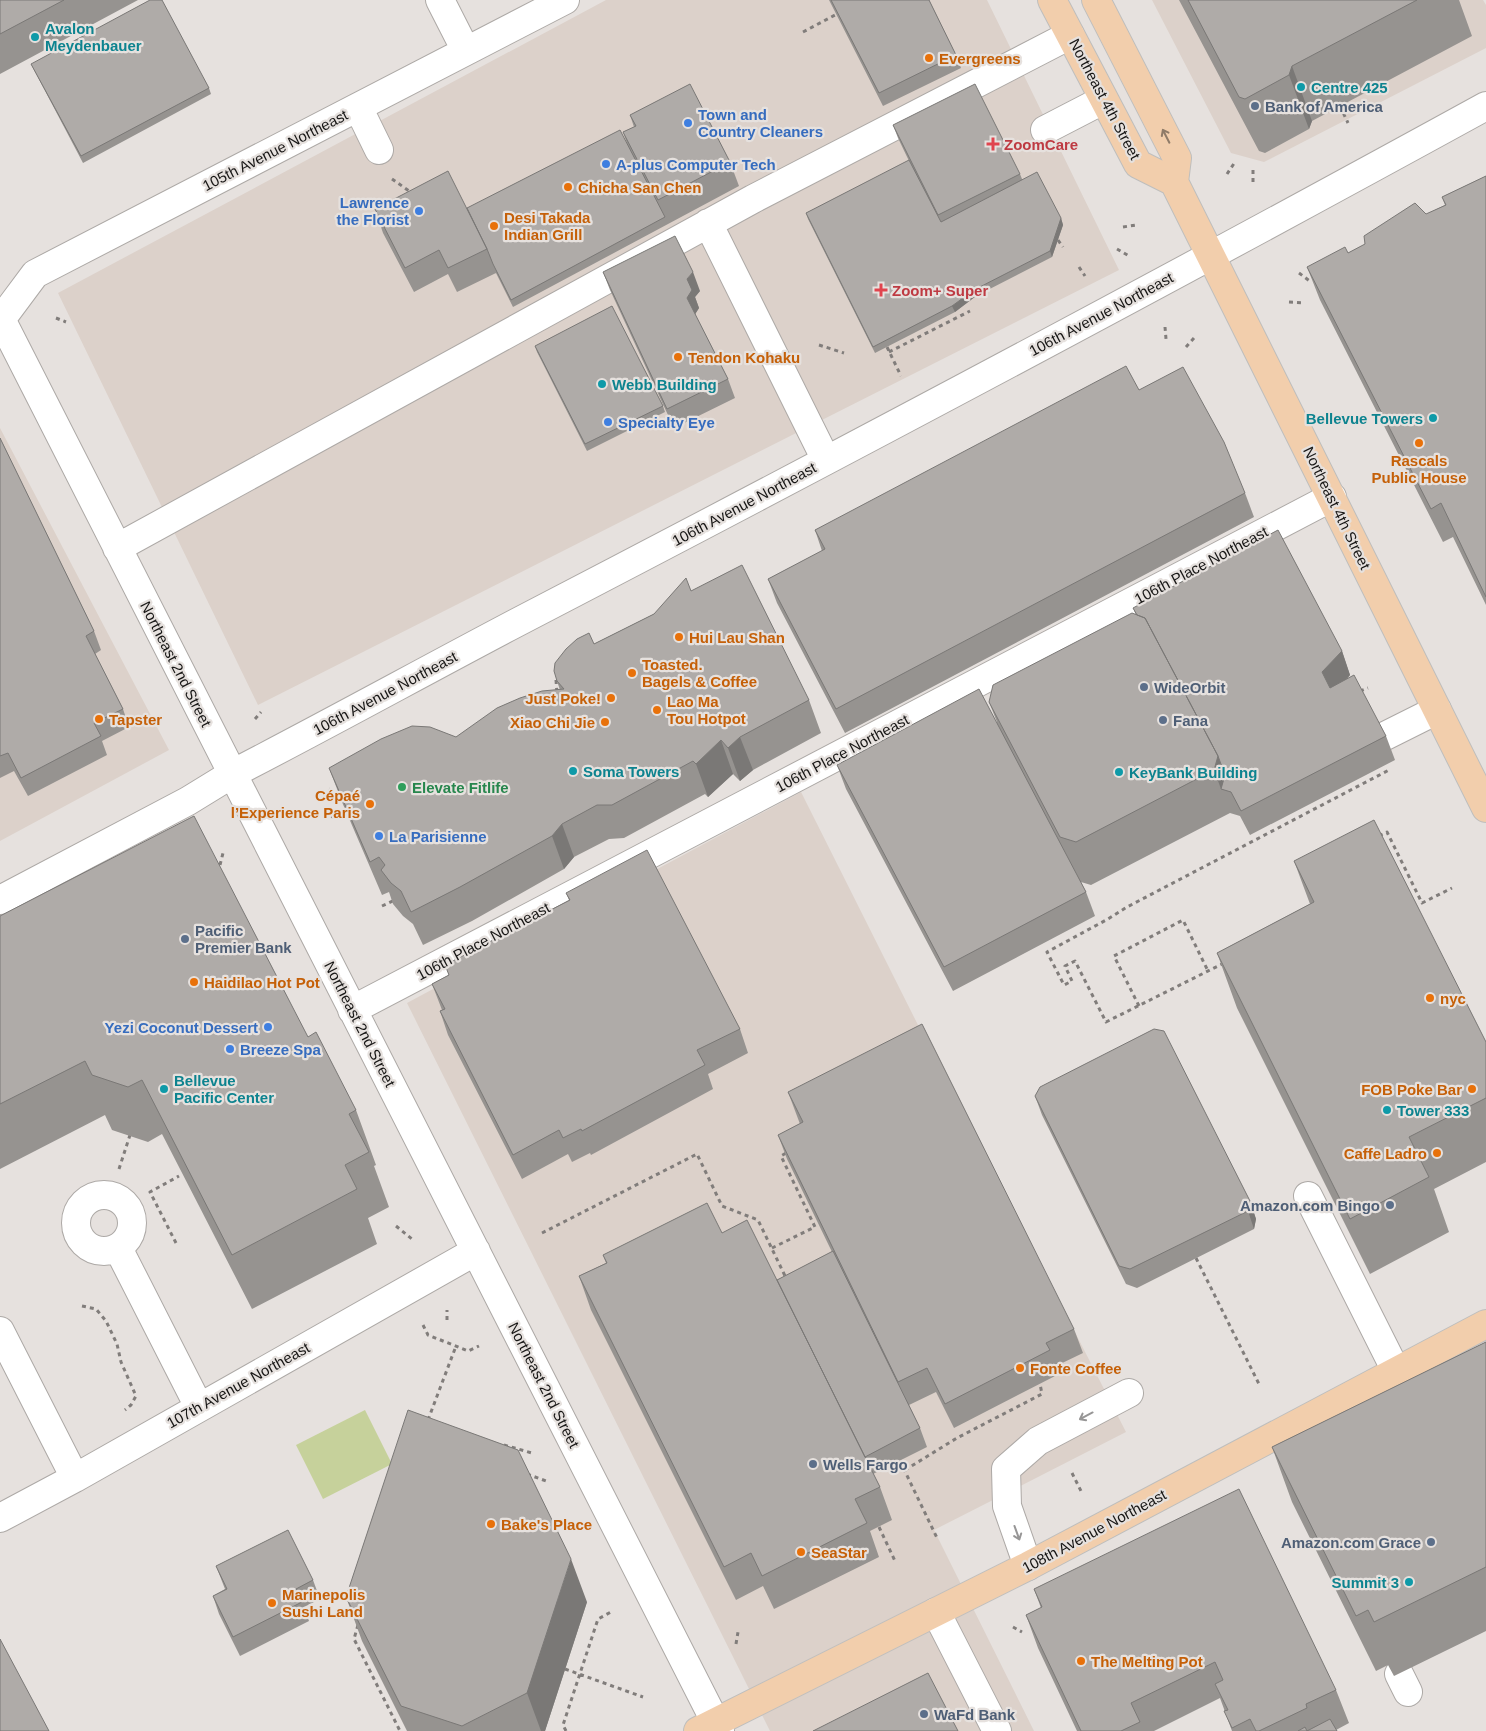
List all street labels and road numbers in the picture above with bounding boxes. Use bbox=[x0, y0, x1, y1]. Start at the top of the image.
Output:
street label: Northeast 4th Street bbox=[1066, 36, 1144, 163]
street label: 105th Avenue Northeast bbox=[200, 106, 351, 194]
street label: 106th Avenue Northeast bbox=[1026, 268, 1177, 359]
street label: Northeast 4th Street bbox=[1300, 444, 1374, 573]
street label: 106th Avenue Northeast bbox=[669, 458, 820, 549]
street label: 106th Place Northeast bbox=[1131, 522, 1271, 607]
street label: Northeast 2nd Street bbox=[137, 598, 215, 730]
street label: 106th Avenue Northeast bbox=[310, 647, 461, 738]
street label: 106th Place Northeast bbox=[772, 710, 912, 795]
street label: 106th Place Northeast bbox=[413, 898, 553, 983]
street label: Northeast 2nd Street bbox=[321, 958, 399, 1090]
street label: Northeast 2nd Street bbox=[505, 1319, 583, 1451]
street label: 107th Avenue Northeast bbox=[164, 1338, 313, 1431]
street label: 108th Avenue Northeast bbox=[1019, 1485, 1170, 1576]

